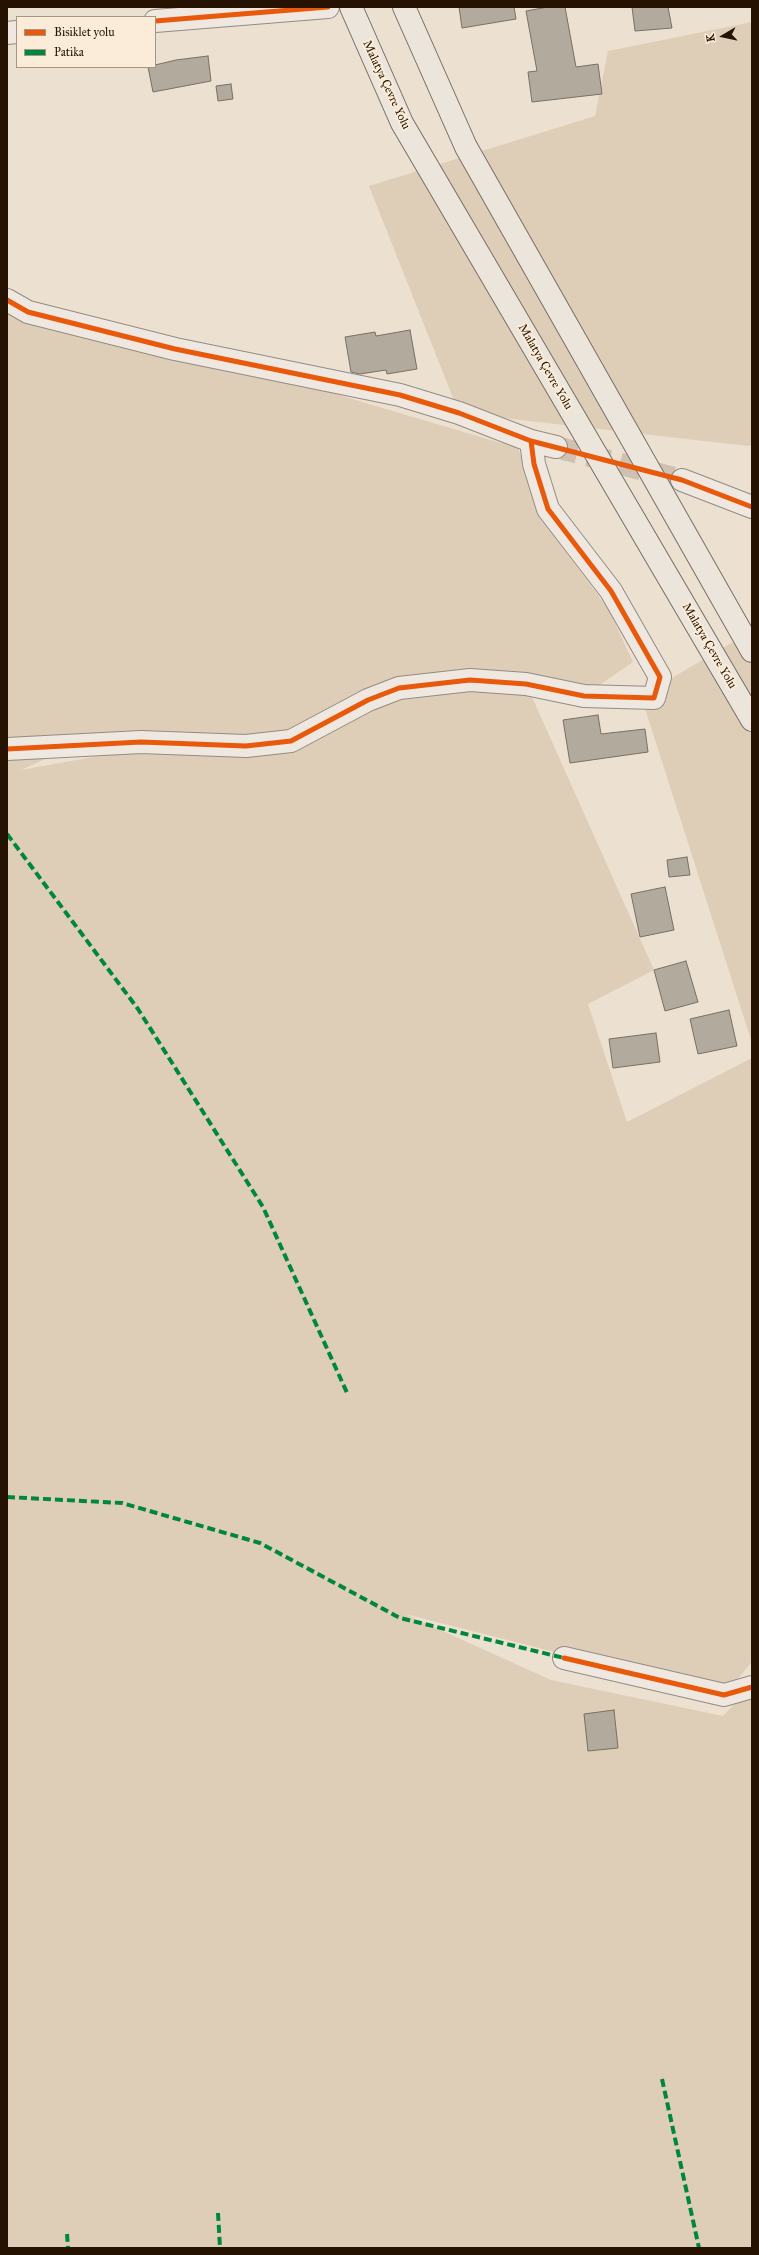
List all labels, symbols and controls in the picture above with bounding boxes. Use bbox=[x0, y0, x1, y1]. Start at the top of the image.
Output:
legend bbox=[16, 16, 156, 68]
north arrow bbox=[703, 16, 743, 56]
text: Bisiklet yolu bbox=[54, 25, 115, 39]
text: K bbox=[704, 33, 718, 43]
street label: Malatya Çevre Yolu bbox=[359, 38, 413, 132]
text: Patika bbox=[54, 45, 84, 59]
street label: Malatya Çevre Yolu bbox=[515, 322, 575, 412]
street label: Malatya Çevre Yolu bbox=[679, 601, 739, 691]

